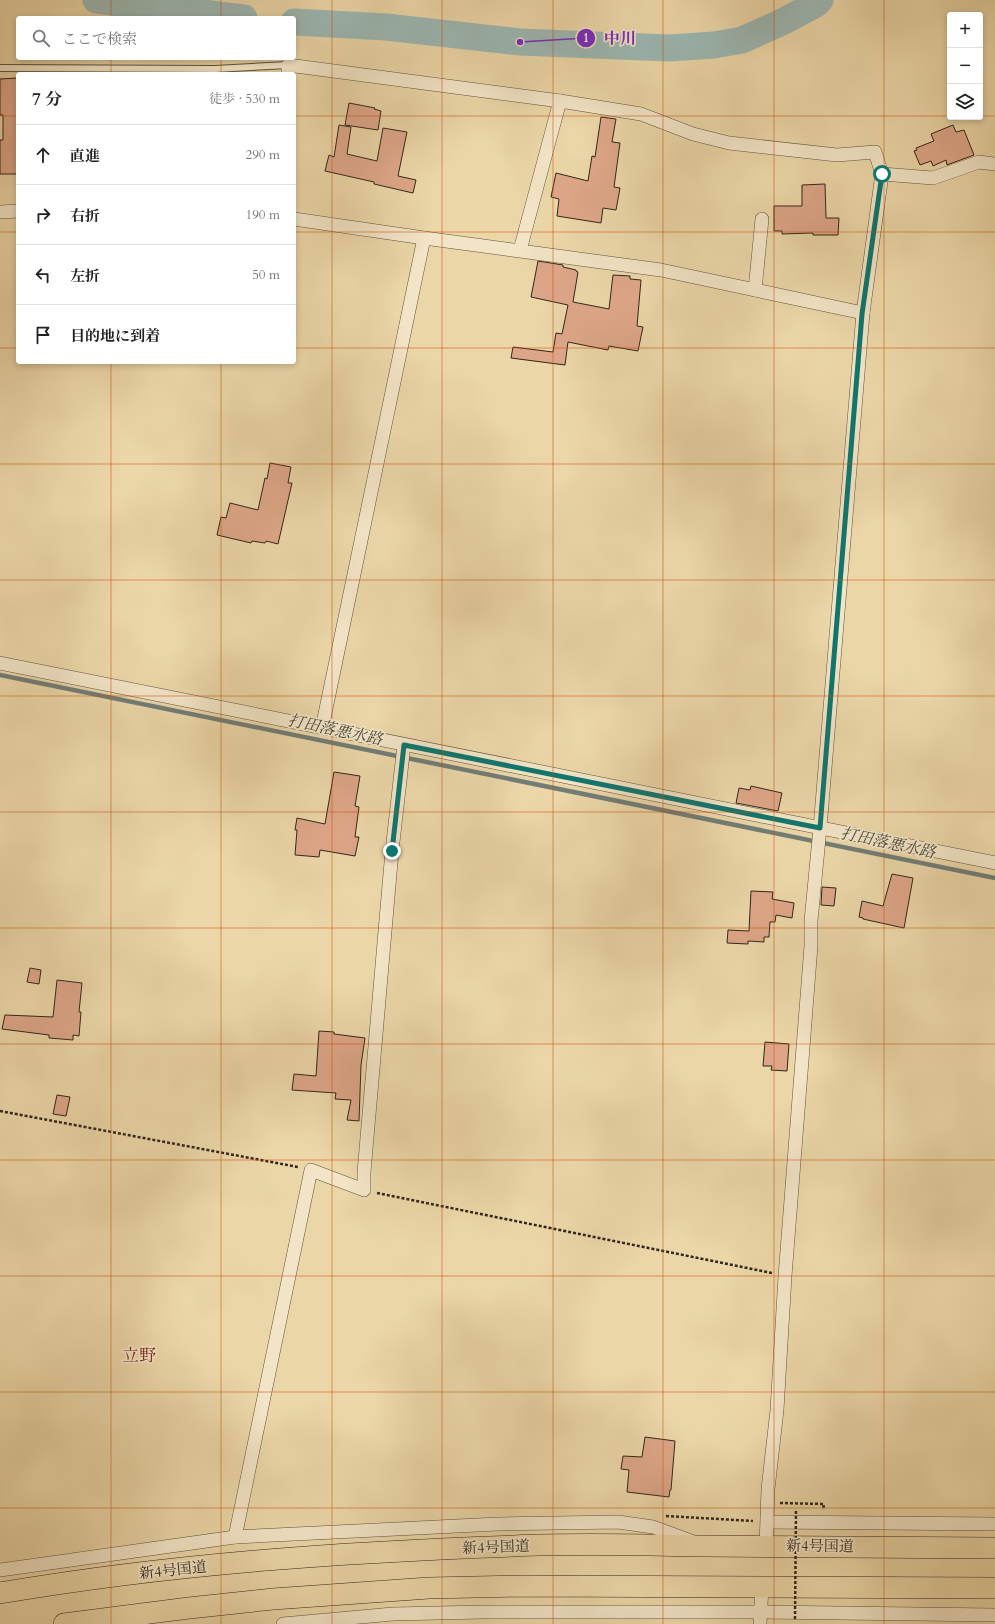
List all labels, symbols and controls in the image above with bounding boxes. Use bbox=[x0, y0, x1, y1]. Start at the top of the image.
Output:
map controls bbox=[947, 12, 983, 120]
button: + bbox=[947, 12, 983, 48]
search box bbox=[16, 16, 296, 60]
callout: 中川 bbox=[576, 24, 644, 52]
icon: search bbox=[30, 27, 52, 49]
text: 中川 bbox=[604, 28, 636, 50]
text: ここで検索 bbox=[62, 29, 137, 49]
text: 1 bbox=[583, 30, 589, 46]
button: − bbox=[947, 48, 983, 84]
button: layers bbox=[947, 84, 983, 120]
text: 7 分 bbox=[32, 88, 62, 111]
text: 徒歩 · 530 m bbox=[209, 90, 280, 108]
icon: ahead bbox=[32, 144, 54, 166]
text: 直進 bbox=[70, 146, 100, 166]
text: 290 m bbox=[246, 146, 280, 164]
route start bbox=[873, 165, 891, 183]
icon: right bbox=[32, 204, 54, 226]
text: 右折 bbox=[70, 206, 100, 226]
text: 190 m bbox=[246, 206, 280, 224]
icon: left bbox=[32, 264, 54, 286]
text: 左折 bbox=[70, 266, 100, 286]
text: 50 m bbox=[252, 266, 280, 284]
icon: arrive bbox=[32, 324, 54, 346]
text: 目的地に到着 bbox=[70, 326, 160, 346]
water label: 打田落悪水路 bbox=[286, 709, 385, 751]
water label: 打田落悪水路 bbox=[839, 822, 938, 864]
route end bbox=[383, 842, 401, 860]
district label: 立野 bbox=[122, 1344, 156, 1367]
street label: 新4号国道 bbox=[786, 1535, 854, 1557]
street label: 新4号国道 bbox=[462, 1536, 530, 1558]
street label: 新4号国道 bbox=[138, 1557, 208, 1583]

